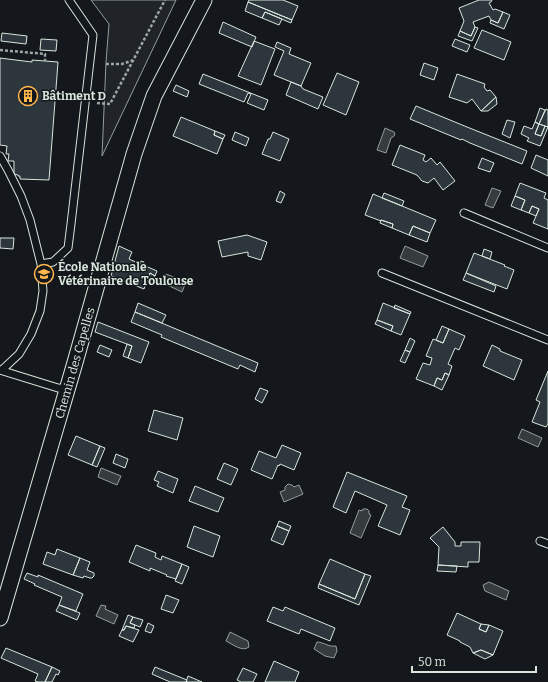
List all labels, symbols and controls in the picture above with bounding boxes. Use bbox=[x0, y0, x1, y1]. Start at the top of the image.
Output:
building icon: Bâtiment D bbox=[17, 85, 39, 107]
place label: Bâtiment D bbox=[42, 89, 107, 103]
place label: École Nationale Vétérinaire de Toulouse bbox=[58, 258, 194, 288]
school or university icon: École Nationale Vétérinaire de Toulouse bbox=[33, 263, 55, 285]
street label: Chemin des Capelles bbox=[52, 305, 98, 420]
scale bar bbox=[412, 648, 536, 674]
text: 50 m bbox=[418, 655, 447, 669]

